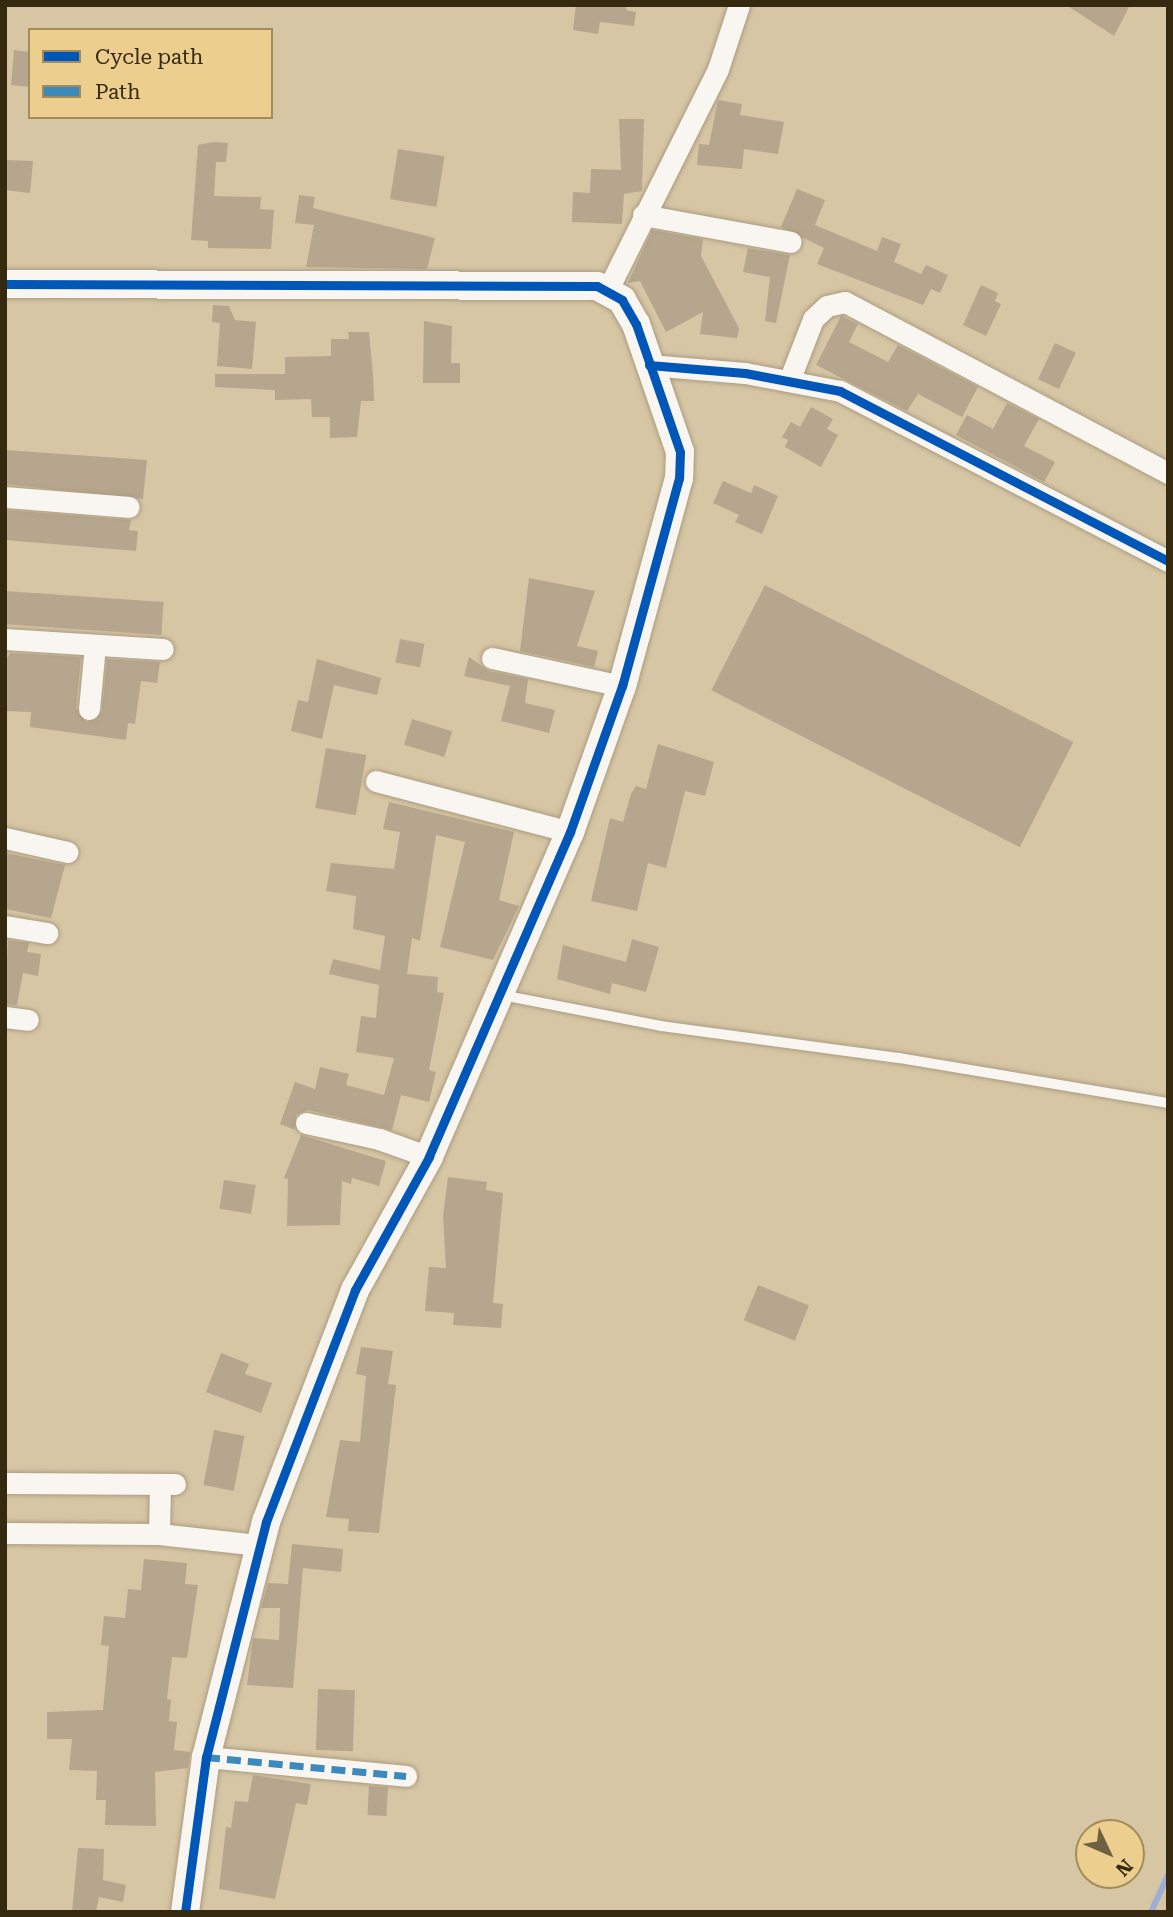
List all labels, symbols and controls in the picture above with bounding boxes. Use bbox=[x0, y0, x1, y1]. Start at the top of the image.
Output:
legend bbox=[28, 28, 273, 119]
text: Cycle path bbox=[95, 45, 203, 69]
text: Path bbox=[95, 80, 141, 104]
north arrow bbox=[1075, 1819, 1145, 1889]
text: N bbox=[1111, 1854, 1137, 1881]

